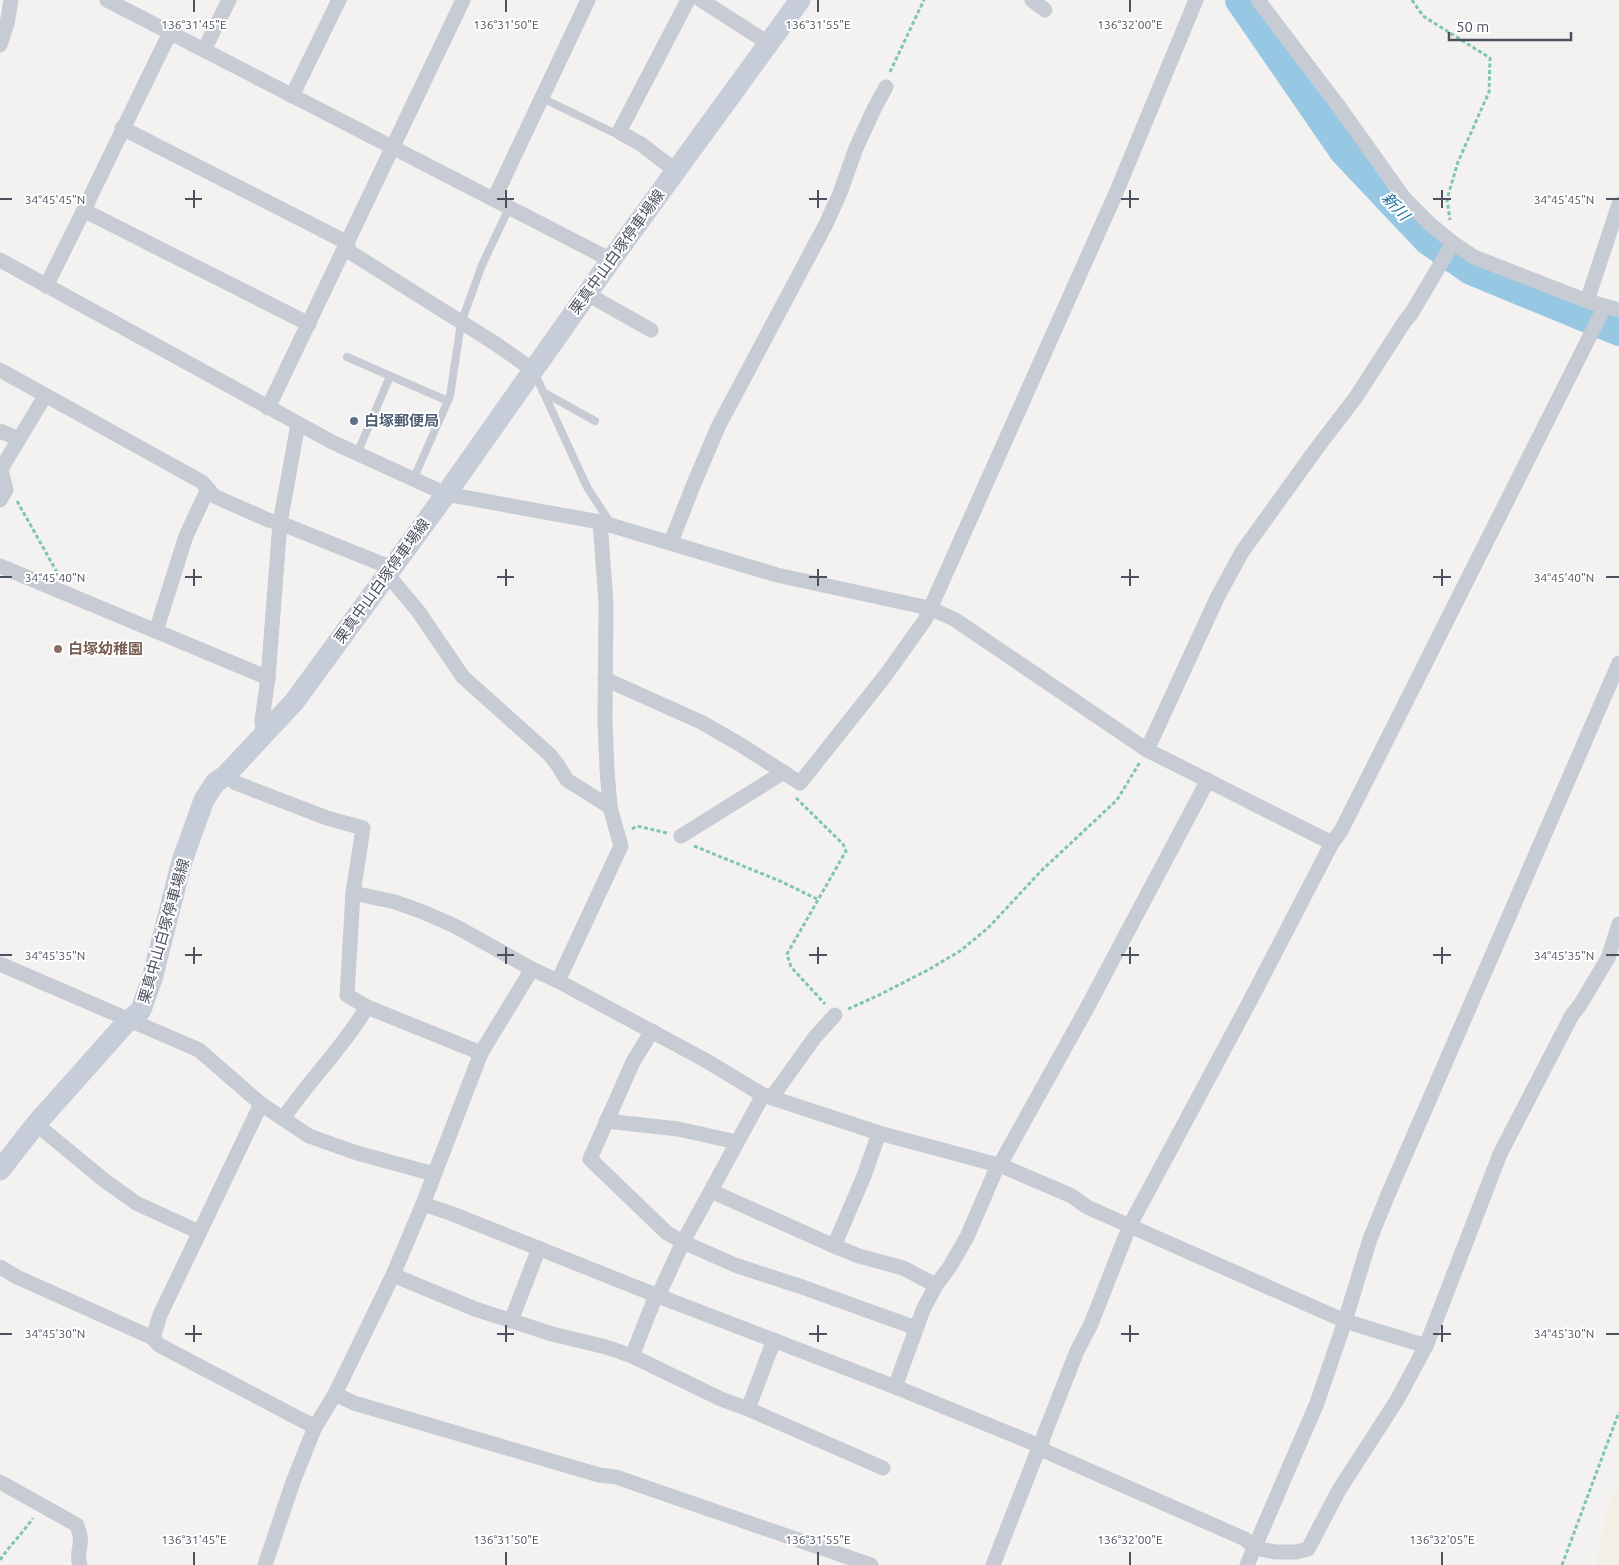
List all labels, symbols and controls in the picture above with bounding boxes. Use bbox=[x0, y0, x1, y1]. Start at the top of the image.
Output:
scale bar bbox=[1449, 10, 1572, 42]
text: 136°31'45"E bbox=[161, 18, 227, 31]
text: 136°31'50"E bbox=[473, 18, 539, 31]
text: 136°31'55"E bbox=[785, 18, 851, 31]
text: 136°32'00"E bbox=[1097, 18, 1163, 31]
text: 50 m bbox=[1456, 18, 1489, 35]
street label: 栗真中山白塚停車場線 bbox=[566, 186, 668, 317]
water label: 新川 bbox=[1379, 188, 1415, 225]
text: 34°45'45"N bbox=[25, 193, 85, 206]
text: 34°45'45"N bbox=[1534, 193, 1594, 206]
place label: 白塚郵便局 bbox=[364, 412, 439, 429]
marker: 白塚郵便局 bbox=[348, 415, 360, 427]
street label: 栗真中山白塚停車場線 bbox=[331, 515, 433, 646]
text: 34°45'40"N bbox=[25, 571, 85, 584]
text: 34°45'40"N bbox=[1534, 571, 1594, 584]
place label: 白塚幼稚園 bbox=[68, 640, 143, 657]
marker: 白塚幼稚園 bbox=[52, 643, 64, 655]
street label: 栗真中山白塚停車場線 bbox=[135, 856, 192, 1005]
text: 34°45'35"N bbox=[25, 949, 85, 962]
text: 34°45'35"N bbox=[1534, 949, 1594, 962]
text: 34°45'30"N bbox=[25, 1327, 85, 1340]
text: 34°45'30"N bbox=[1534, 1327, 1594, 1340]
text: 136°31'45"E bbox=[161, 1533, 227, 1546]
text: 136°31'50"E bbox=[473, 1533, 539, 1546]
text: 136°31'55"E bbox=[785, 1533, 851, 1546]
text: 136°32'00"E bbox=[1097, 1533, 1163, 1546]
text: 136°32'05"E bbox=[1409, 1533, 1475, 1546]

